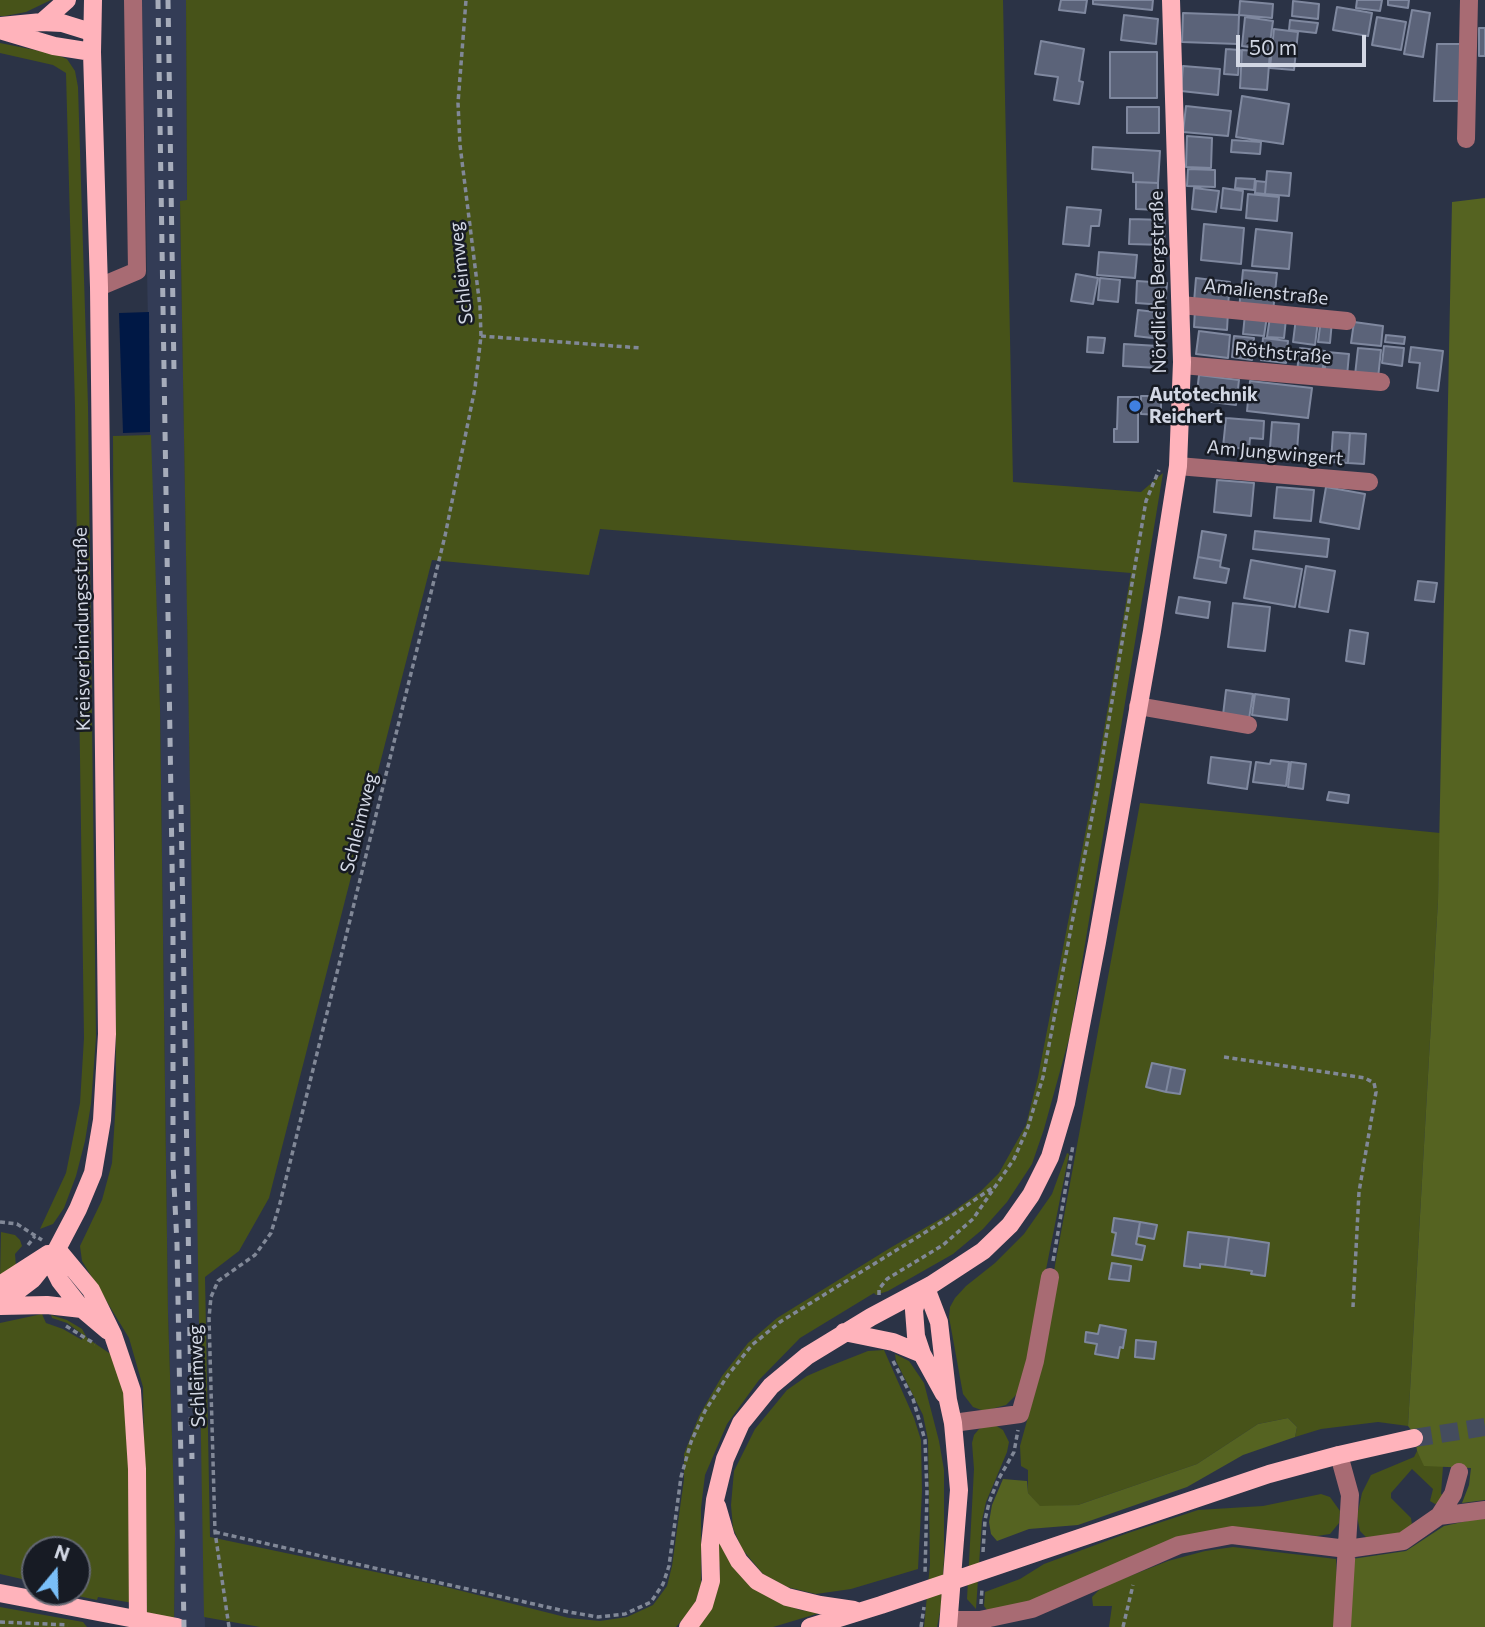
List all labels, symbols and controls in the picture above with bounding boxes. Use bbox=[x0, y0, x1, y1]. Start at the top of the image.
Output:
scale bar bbox=[1240, 21, 1370, 65]
text: 50 m bbox=[1249, 34, 1297, 59]
street label: Nördliche Bergstraße bbox=[1145, 190, 1171, 374]
street label: Schleimweg bbox=[444, 221, 478, 325]
street label: Amalienstraße bbox=[1202, 274, 1330, 310]
street label: Röthstraße bbox=[1234, 337, 1332, 369]
place label: Autotechnik Reichert bbox=[1149, 384, 1258, 428]
marker: Autotechnik Reichert bbox=[1127, 398, 1143, 414]
street label: Am Jungwingert bbox=[1206, 436, 1344, 470]
street label: Kreisverbindungsstraße bbox=[69, 527, 95, 731]
street label: Schleimweg bbox=[336, 770, 382, 876]
street label: Schleimweg bbox=[184, 1324, 210, 1428]
north arrow bbox=[21, 1536, 91, 1606]
text: N bbox=[52, 1539, 73, 1566]

